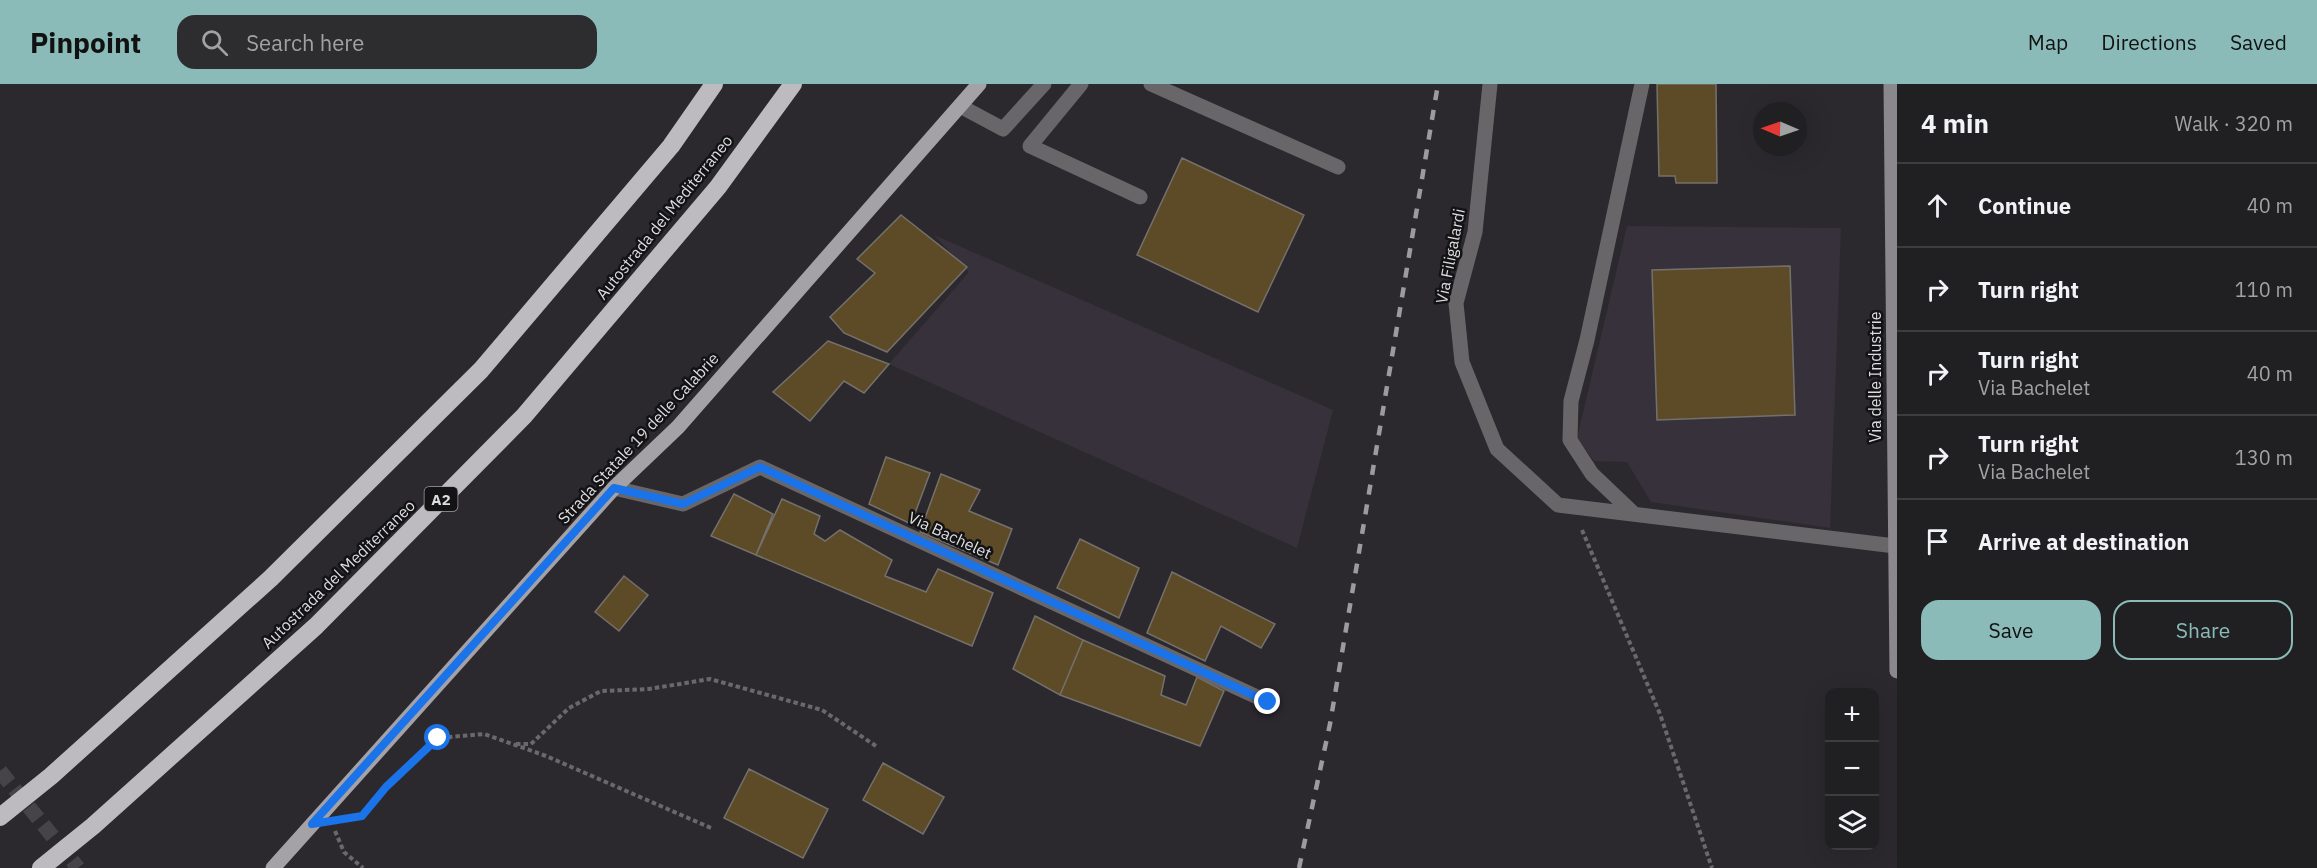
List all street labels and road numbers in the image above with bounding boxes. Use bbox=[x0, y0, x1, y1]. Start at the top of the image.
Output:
street label: Autostrada del Mediterraneo bbox=[591, 131, 737, 303]
street label: Via Filigalardi bbox=[1431, 207, 1469, 305]
street label: Via delle Industrie bbox=[1865, 311, 1885, 443]
street label: Strada Statale 19 delle Calabrie bbox=[553, 348, 723, 528]
road number: A2 bbox=[424, 487, 458, 511]
street label: Autostrada del Mediterraneo bbox=[257, 495, 419, 653]
street label: Via Bachelet bbox=[905, 507, 995, 563]

